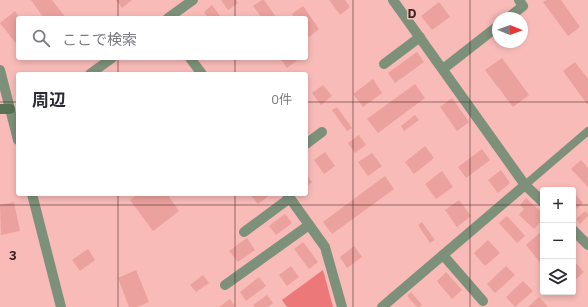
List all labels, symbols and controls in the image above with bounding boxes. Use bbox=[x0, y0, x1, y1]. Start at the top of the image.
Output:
text: D bbox=[407, 5, 417, 22]
north arrow bbox=[492, 12, 528, 48]
search box bbox=[16, 16, 308, 60]
icon: search bbox=[30, 27, 52, 49]
text: ここで検索 bbox=[62, 30, 137, 49]
text: 周辺 bbox=[32, 89, 66, 111]
text: 0件 bbox=[271, 91, 292, 108]
map controls bbox=[540, 187, 576, 295]
button: + bbox=[540, 187, 576, 223]
button: − bbox=[540, 223, 576, 259]
text: 3 bbox=[9, 247, 17, 264]
button: layers bbox=[540, 259, 576, 295]

